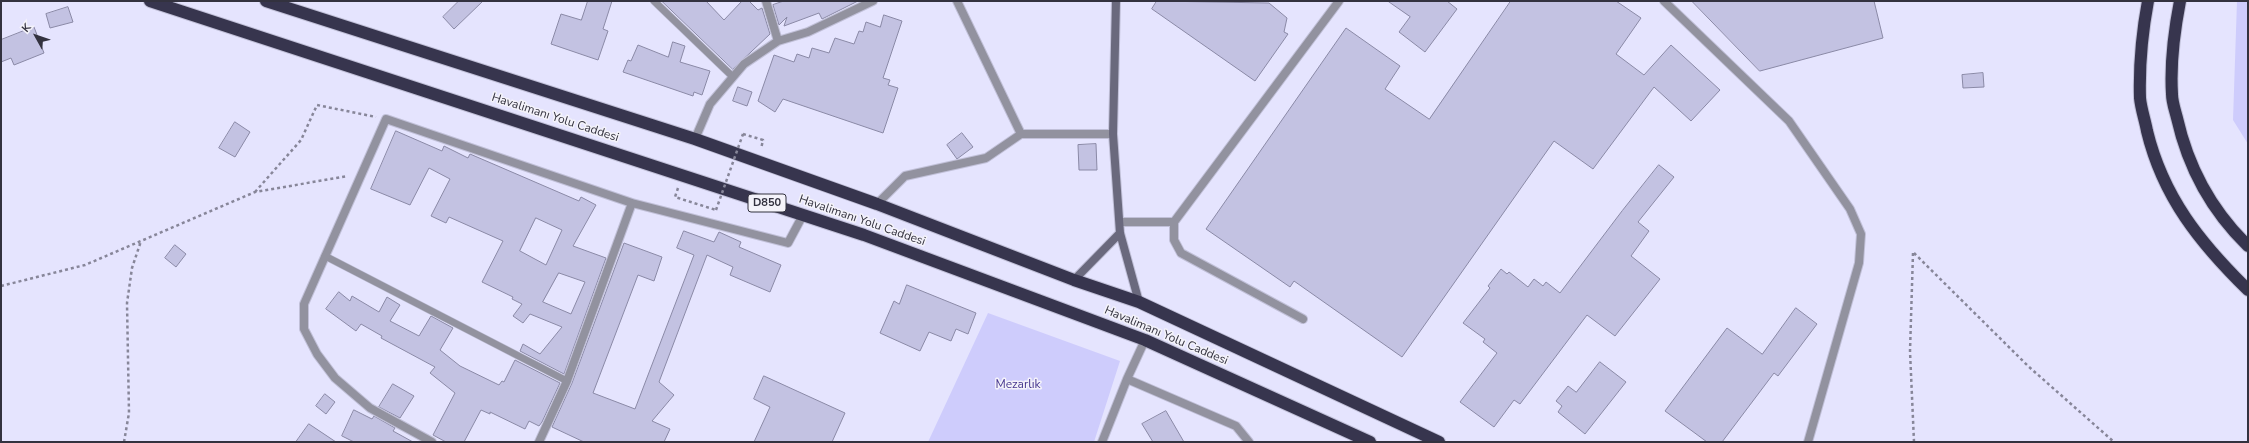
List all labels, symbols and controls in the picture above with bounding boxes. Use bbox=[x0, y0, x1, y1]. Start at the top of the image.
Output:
north arrow bbox=[16, 16, 56, 56]
text: K bbox=[18, 20, 35, 36]
street label: Havalimanı Yolu Caddesi bbox=[490, 91, 620, 145]
street label: Havalimanı Yolu Caddesi bbox=[797, 193, 927, 249]
road number: D850 bbox=[748, 194, 786, 212]
street label: Havalimanı Yolu Caddesi bbox=[1102, 303, 1230, 369]
park label: Mezarlık bbox=[995, 378, 1041, 392]

